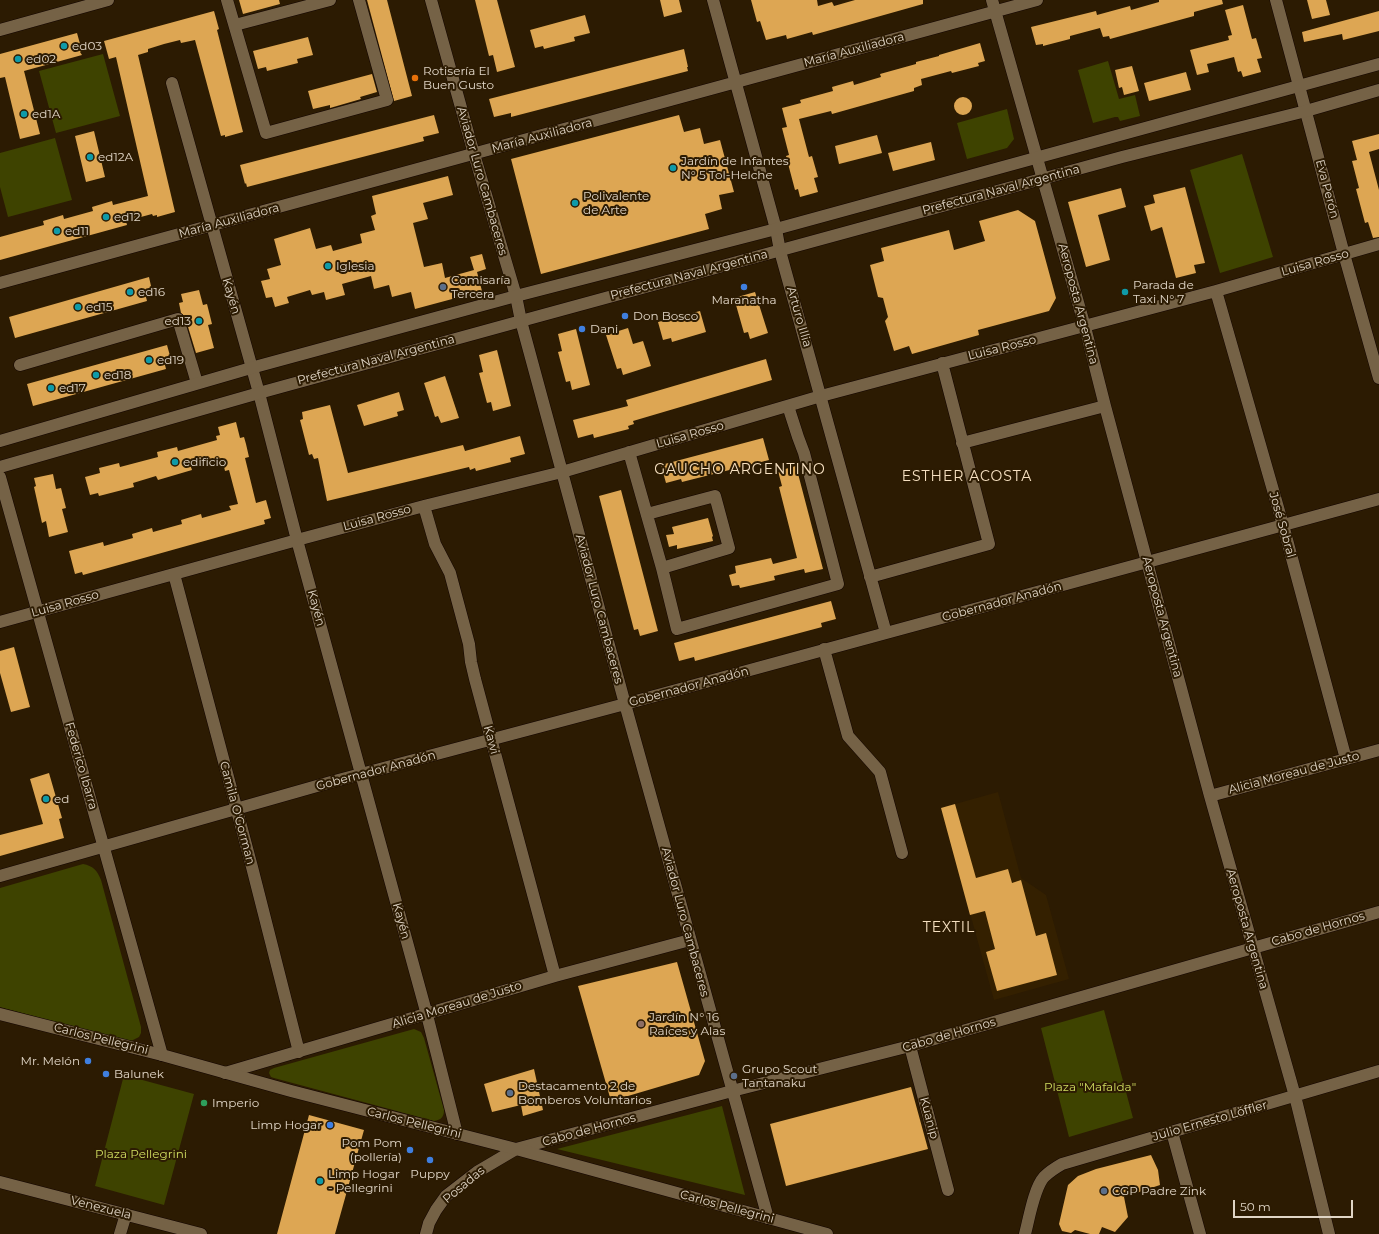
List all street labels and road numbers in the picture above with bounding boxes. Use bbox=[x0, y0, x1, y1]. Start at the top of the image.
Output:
street label: María Auxiliadora bbox=[802, 30, 906, 70]
street label: Aviador Luro Cambaceres bbox=[454, 105, 510, 257]
street label: María Auxiliadora bbox=[490, 116, 594, 156]
street label: Eva Perón bbox=[1312, 158, 1342, 220]
street label: Prefectura Naval Argentina bbox=[921, 162, 1081, 218]
street label: María Auxiliadora bbox=[177, 201, 281, 241]
street label: Aeroposta Argentina bbox=[1055, 242, 1101, 366]
street label: Luisa Rosso bbox=[1279, 246, 1351, 280]
street label: Prefectura Naval Argentina bbox=[609, 247, 769, 303]
street label: Kayén bbox=[219, 276, 243, 316]
street label: Arturo Illia bbox=[784, 285, 814, 349]
street label: Prefectura Naval Argentina bbox=[296, 332, 456, 388]
street label: Luisa Rosso bbox=[966, 333, 1038, 363]
street label: Luisa Rosso bbox=[654, 418, 726, 452]
street label: José Sobral bbox=[1266, 491, 1298, 559]
street label: Luisa Rosso bbox=[341, 502, 413, 534]
street label: Aviador Luro Cambaceres bbox=[572, 533, 626, 685]
street label: Aeroposta Argentina bbox=[1139, 555, 1185, 679]
street label: Gobernador Anadón bbox=[941, 579, 1063, 625]
street label: Luisa Rosso bbox=[29, 587, 101, 621]
street label: Kayén bbox=[304, 588, 328, 628]
street label: Gobernador Anadón bbox=[628, 664, 750, 710]
street label: Federico Ibarra bbox=[62, 721, 100, 811]
street label: Kawi bbox=[480, 724, 502, 756]
street label: Gobernador Anadón bbox=[315, 748, 437, 794]
street label: Alicia Moreau de Justo bbox=[1227, 749, 1361, 797]
street label: Camila O'Gorman bbox=[216, 760, 258, 866]
street label: Aviador Luro Cambaceres bbox=[658, 846, 712, 998]
street label: Aeroposta Argentina bbox=[1223, 867, 1271, 991]
street label: Kayén bbox=[389, 901, 413, 941]
street label: Cabo de Hornos bbox=[1270, 909, 1366, 949]
street label: Alicia Moreau de Justo bbox=[390, 978, 524, 1032]
street label: Cabo de Hornos bbox=[901, 1015, 997, 1055]
street label: Carlos Pellegrini bbox=[52, 1020, 150, 1058]
street label: Kuanip bbox=[916, 1095, 942, 1141]
street label: Julio Ernesto Löffler bbox=[1151, 1098, 1269, 1144]
street label: Carlos Pellegrini bbox=[365, 1104, 463, 1142]
street label: Cabo de Hornos bbox=[541, 1111, 637, 1149]
street label: Posadas bbox=[440, 1163, 488, 1207]
street label: Carlos Pellegrini bbox=[678, 1188, 776, 1226]
street label: Venezuela bbox=[69, 1194, 133, 1222]

